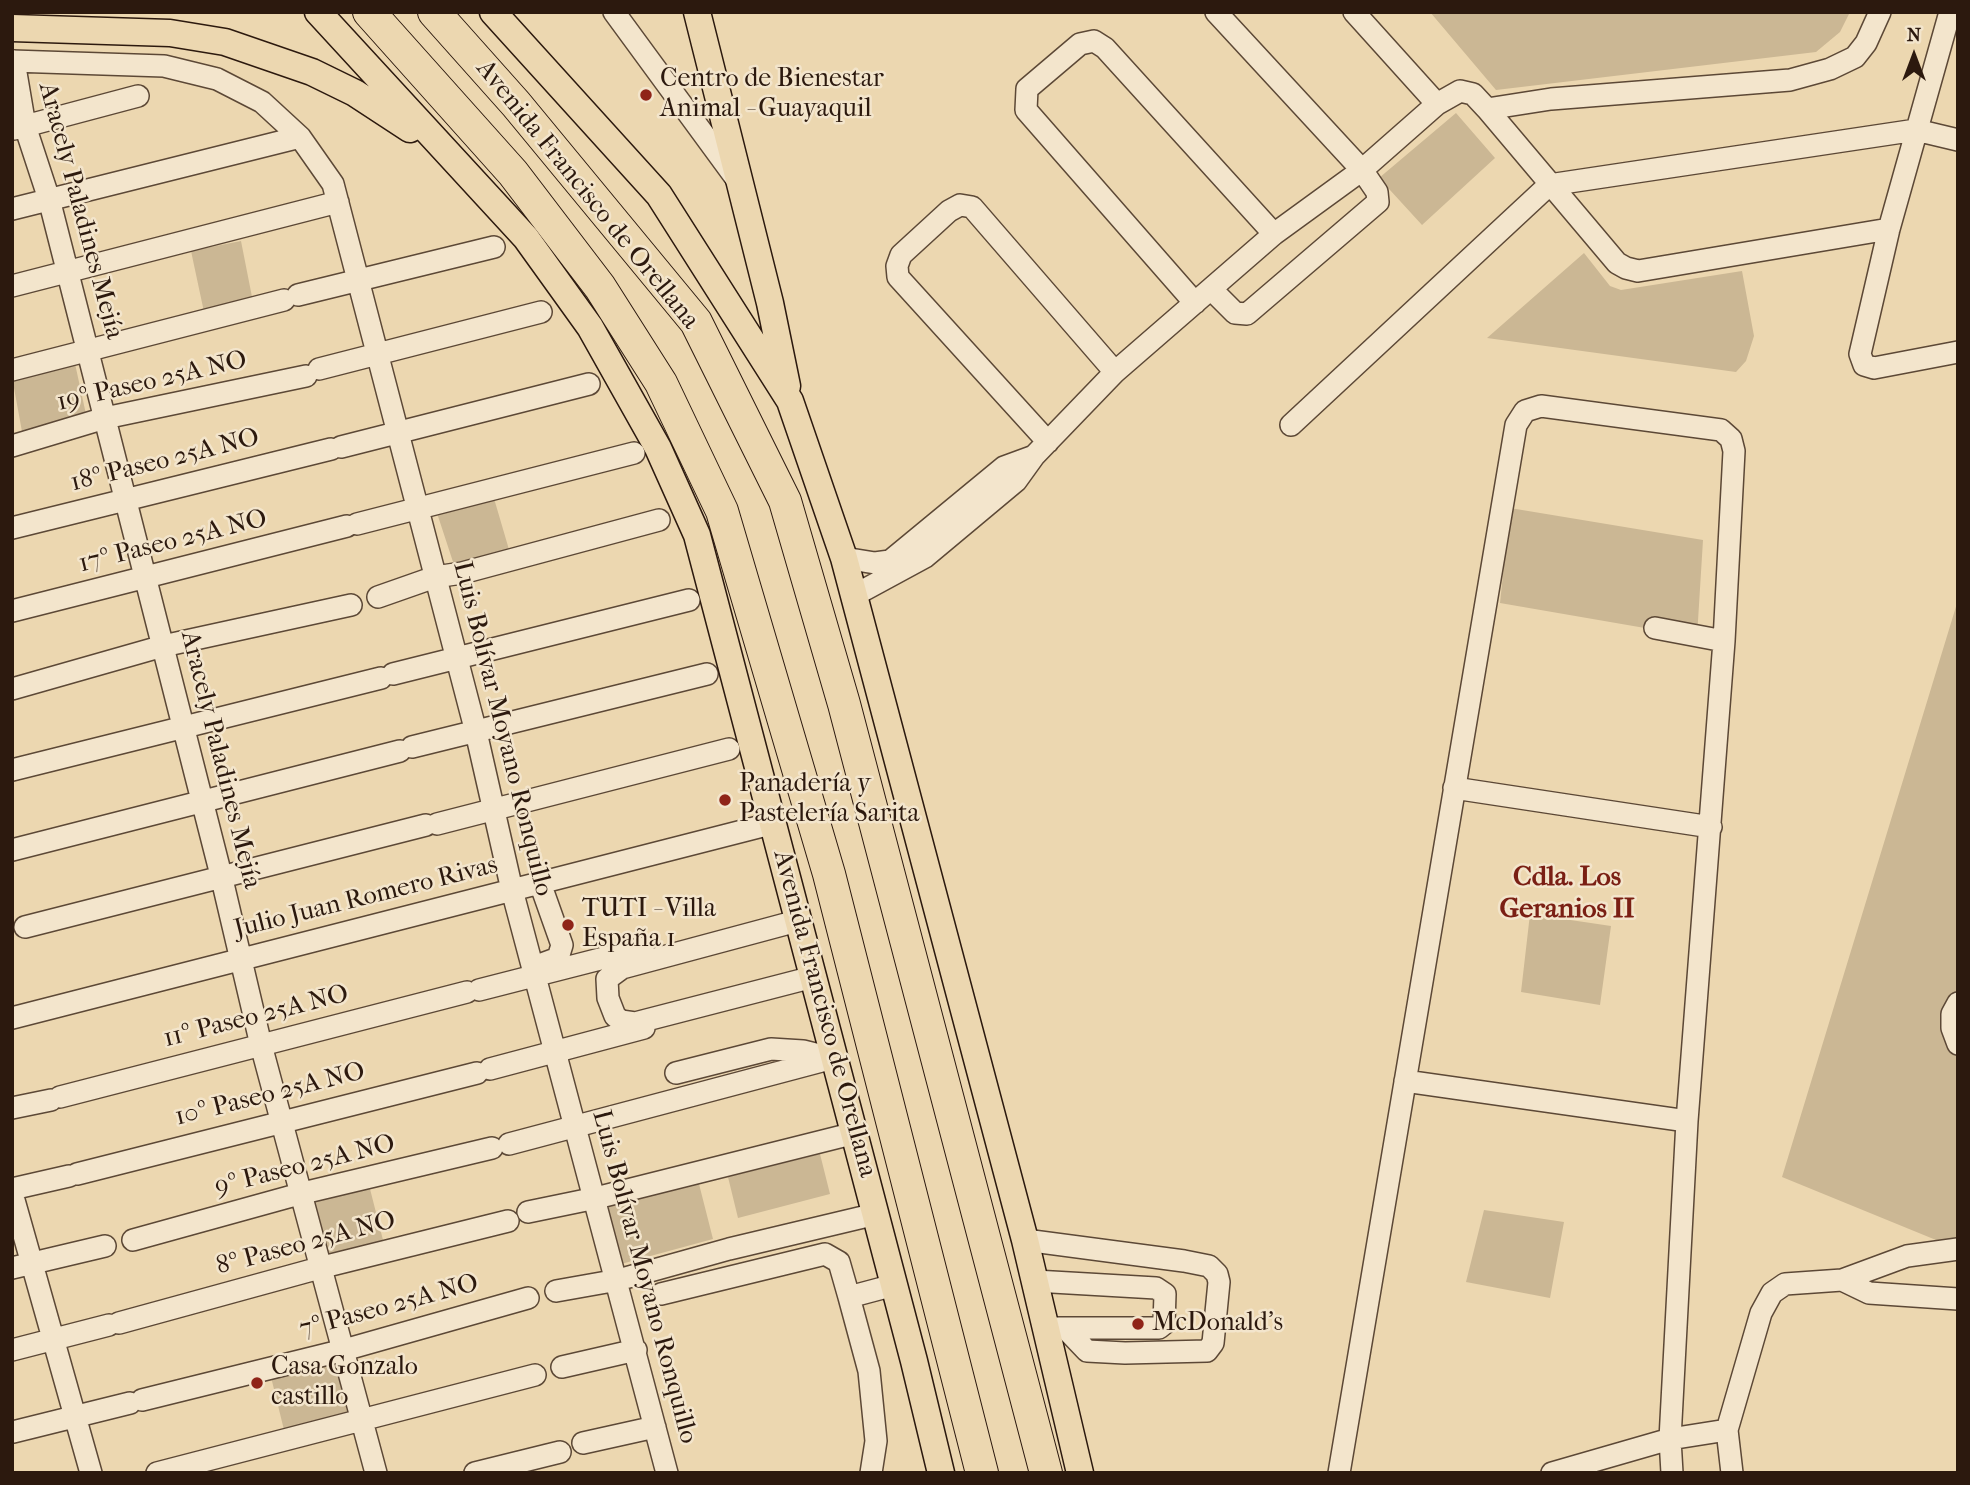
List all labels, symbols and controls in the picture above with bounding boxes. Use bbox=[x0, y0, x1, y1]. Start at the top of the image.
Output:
north arrow bbox=[1879, 21, 1949, 91]
text: N bbox=[1907, 24, 1921, 46]
street label: Avenida Francisco de Orellana bbox=[469, 54, 705, 336]
place label: Centro de Bienestar Animal - Guayaquil bbox=[660, 64, 884, 126]
street label: Aracely Paladines Mejía bbox=[31, 79, 129, 343]
marker: Centro de Bienestar Animal - Guayaquil bbox=[638, 87, 654, 103]
street label: 19º Paseo 25A NO bbox=[54, 345, 250, 419]
street label: 18º Paseo 25A NO bbox=[67, 422, 263, 500]
street label: 17º Paseo 25A NO bbox=[76, 504, 270, 580]
street label: Luis Bolívar Moyano Ronquillo bbox=[445, 558, 559, 900]
street label: Aracely Paladines Mejía bbox=[173, 628, 267, 892]
place label: Panadería y Pastelería Sarita bbox=[739, 769, 920, 830]
marker: Panadería y Pastelería Sarita bbox=[717, 792, 733, 808]
street label: Avenida Francisco de Orellana bbox=[765, 847, 883, 1181]
street label: Julio Juan Romero Rivas bbox=[231, 850, 501, 946]
district label: Cdla. Los Geranios II bbox=[1499, 861, 1635, 927]
place label: TUTI - Villa España 1 bbox=[582, 894, 716, 956]
marker: TUTI - Villa España 1 bbox=[560, 917, 576, 933]
street label: 11º Paseo 25A NO bbox=[160, 979, 352, 1055]
street label: 10º Paseo 25A NO bbox=[172, 1056, 368, 1134]
street label: Luis Bolívar Moyano Ronquillo bbox=[584, 1107, 704, 1447]
street label: 9º Paseo 25A NO bbox=[212, 1129, 398, 1203]
street label: 8º Paseo 25A NO bbox=[213, 1205, 399, 1283]
street label: 7º Paseo 25A NO bbox=[296, 1268, 482, 1346]
place label: McDonald's bbox=[1152, 1308, 1283, 1340]
marker: McDonald's bbox=[1130, 1316, 1146, 1332]
place label: Casa Gonzalo castillo bbox=[271, 1352, 418, 1414]
marker: Casa Gonzalo castillo bbox=[249, 1375, 265, 1391]

